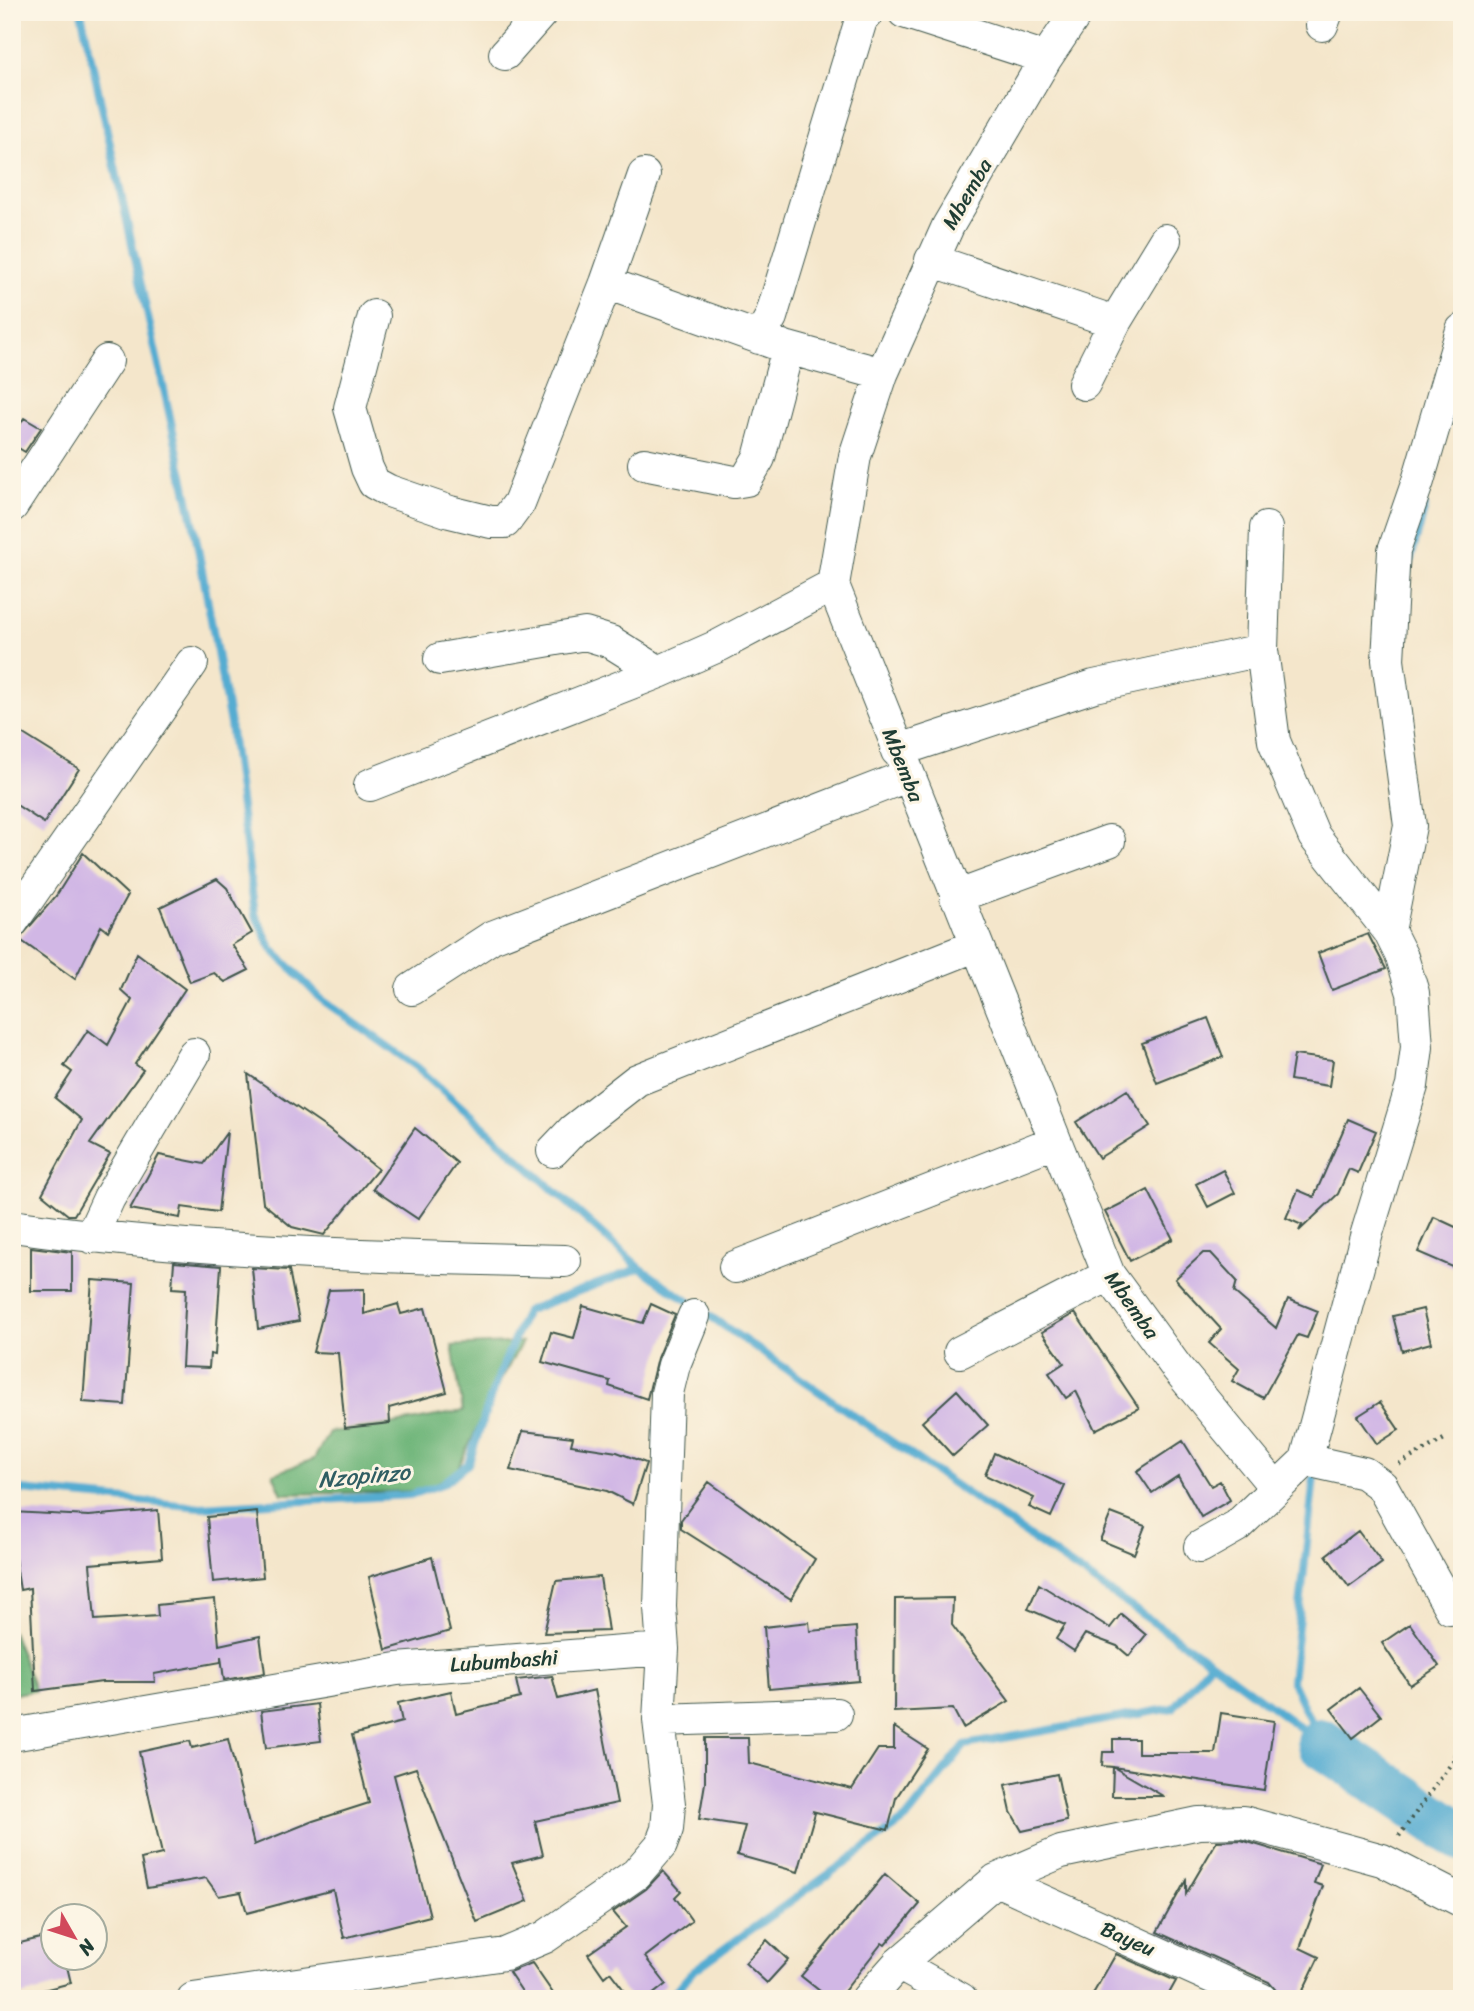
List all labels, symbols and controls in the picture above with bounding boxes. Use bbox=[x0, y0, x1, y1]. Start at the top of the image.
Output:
street label: Mbemba bbox=[931, 151, 1003, 237]
street label: Mbemba bbox=[871, 722, 935, 808]
street label: Mbemba bbox=[1094, 1262, 1170, 1348]
water label: Nzopinzo bbox=[316, 1451, 413, 1500]
street label: Lubumbashi bbox=[449, 1638, 560, 1684]
north arrow bbox=[38, 1902, 108, 1972]
street label: Bayeu bbox=[1094, 1910, 1162, 1968]
text: N bbox=[69, 1931, 104, 1964]

